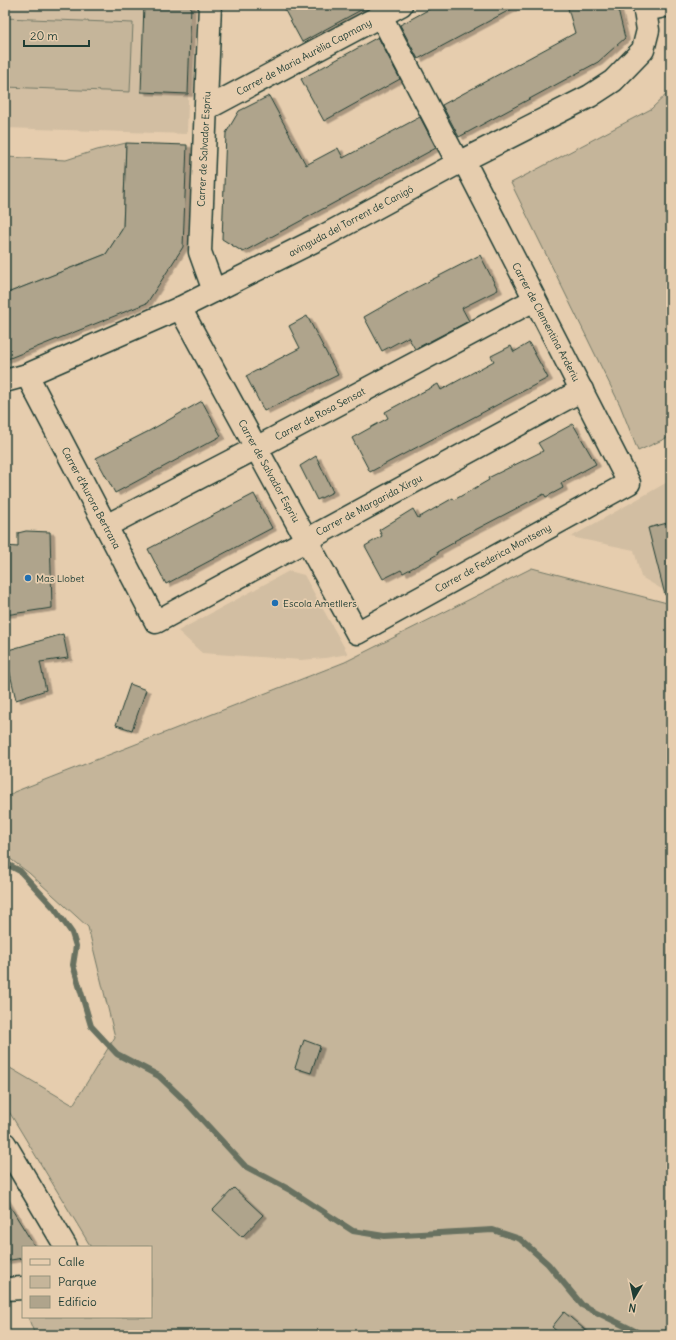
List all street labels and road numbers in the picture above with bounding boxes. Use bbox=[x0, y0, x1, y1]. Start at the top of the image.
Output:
street label: Carrer de Maria Aurèlia Capmany bbox=[234, 16, 374, 98]
street label: Carrer de Salvador Espriu bbox=[194, 91, 214, 207]
street label: avinguda del Torrent de Canigó bbox=[286, 182, 416, 260]
street label: Carrer de Clementina Arderiu bbox=[509, 260, 583, 384]
street label: Carrer de Rosa Sensat bbox=[273, 384, 368, 443]
street label: Carrer de Salvador Espriu bbox=[235, 417, 303, 525]
street label: Carrer d'Aurora Bertrana bbox=[59, 445, 124, 552]
street label: Carrer de Margarida Xirgu bbox=[314, 471, 425, 539]
street label: Carrer de Federica Montseny bbox=[433, 521, 553, 595]

